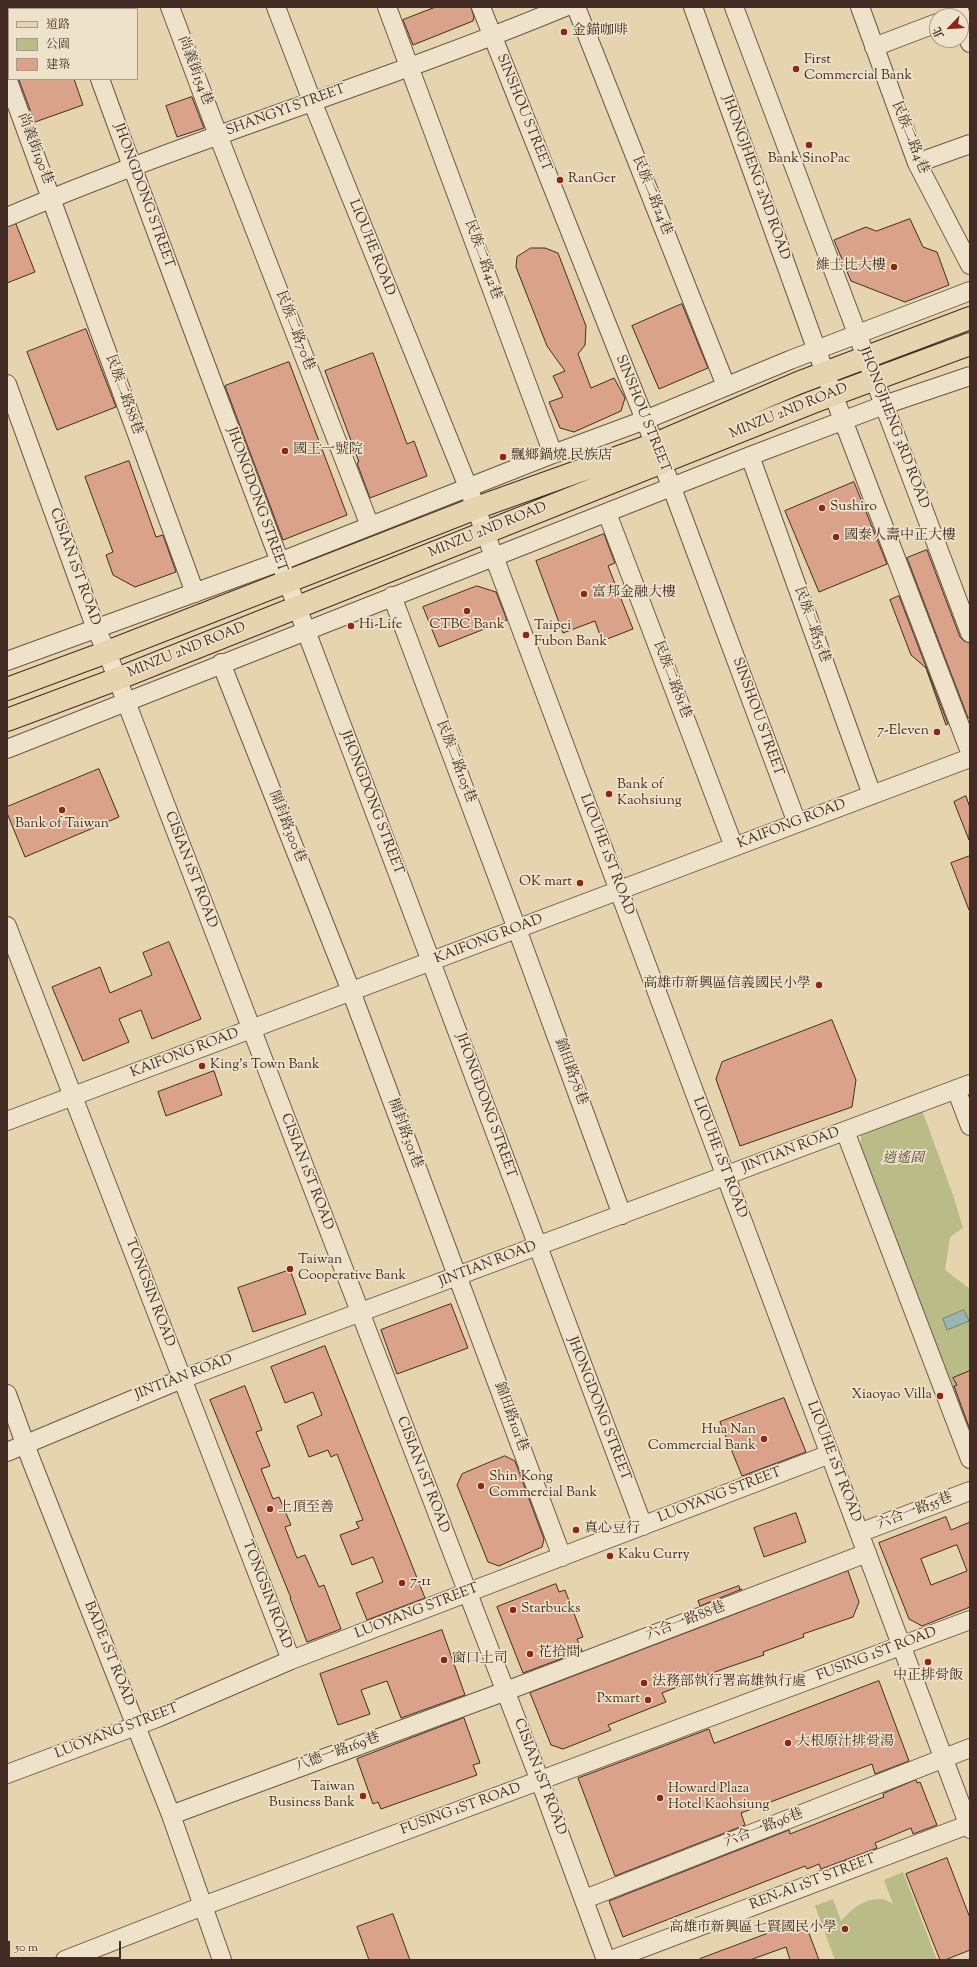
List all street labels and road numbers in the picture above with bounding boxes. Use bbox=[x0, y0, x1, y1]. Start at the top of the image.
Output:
street label: 尚義街154巷 bbox=[173, 34, 215, 108]
street label: SINSHOU STREET bbox=[492, 52, 554, 174]
street label: SHANGYI STREET bbox=[224, 82, 348, 140]
street label: JHONGJHENG 2ND ROAD bbox=[717, 93, 793, 263]
street label: 民族二路4巷 bbox=[887, 99, 931, 177]
street label: 尚義街190巷 bbox=[13, 111, 55, 187]
street label: JHONGDONG STREET bbox=[109, 121, 177, 271]
street label: 民族二路24巷 bbox=[628, 154, 674, 238]
street label: LIOUHE ROAD bbox=[344, 197, 398, 299]
street label: 民族二路42巷 bbox=[460, 218, 504, 302]
street label: 民族二路70巷 bbox=[271, 289, 317, 373]
street label: JHONGJHENG 3RD ROAD bbox=[854, 345, 932, 511]
street label: 民族二路88巷 bbox=[101, 353, 145, 437]
street label: SINSHOU STREET bbox=[611, 353, 673, 475]
street label: MINZU 2ND ROAD bbox=[727, 381, 851, 443]
street label: JHONGDONG STREET bbox=[222, 425, 290, 575]
street label: MINZU 2ND ROAD bbox=[426, 500, 550, 562]
street label: CISIAN 1ST ROAD bbox=[45, 506, 103, 628]
street label: 民族二路55巷 bbox=[789, 585, 833, 665]
street label: MINZU 2ND ROAD bbox=[125, 620, 249, 682]
street label: 民族二路81巷 bbox=[649, 639, 693, 721]
street label: SINSHOU STREET bbox=[728, 655, 786, 779]
street label: 民族二路105巷 bbox=[432, 718, 478, 806]
street label: JHONGDONG STREET bbox=[336, 729, 406, 877]
street label: 開封路300巷 bbox=[264, 788, 308, 866]
street label: LIOUHE 1ST ROAD bbox=[575, 792, 637, 918]
street label: KAIFONG ROAD bbox=[736, 797, 848, 853]
street label: CISIAN 1ST ROAD bbox=[160, 809, 220, 931]
street label: KAIFONG ROAD bbox=[433, 912, 545, 968]
street label: KAIFONG ROAD bbox=[129, 1026, 241, 1082]
street label: JHONGDONG STREET bbox=[451, 1031, 519, 1181]
street label: 錦田路78巷 bbox=[550, 1036, 590, 1108]
street label: LIOUHE 1ST ROAD bbox=[688, 1095, 750, 1221]
street label: 開封路301巷 bbox=[383, 1097, 425, 1171]
street label: CISIAN 1ST ROAD bbox=[276, 1111, 336, 1233]
street label: JINTIAN ROAD bbox=[740, 1125, 842, 1177]
street label: TONGSIN ROAD bbox=[121, 1236, 177, 1350]
street label: JINTIAN ROAD bbox=[437, 1239, 539, 1291]
street label: JHONGDONG STREET bbox=[563, 1335, 633, 1483]
street label: JINTIAN ROAD bbox=[133, 1352, 235, 1404]
street label: 錦田路101巷 bbox=[490, 1380, 530, 1454]
street label: LIOUHE 1ST ROAD bbox=[802, 1399, 864, 1525]
street label: CISIAN 1ST ROAD bbox=[392, 1414, 452, 1536]
street label: LUOYANG STREET bbox=[656, 1465, 784, 1527]
street label: 六合一路55巷 bbox=[875, 1490, 955, 1534]
street label: TONGSIN ROAD bbox=[238, 1538, 294, 1652]
street label: LUOYANG STREET bbox=[353, 1581, 481, 1643]
street label: BADE 1ST ROAD bbox=[79, 1599, 137, 1709]
street label: 六合一路88巷 bbox=[644, 1599, 728, 1645]
street label: FUSING 1ST ROAD bbox=[815, 1624, 939, 1686]
street label: LUOYANG STREET bbox=[53, 1701, 181, 1763]
street label: CISIAN 1ST ROAD bbox=[509, 1716, 569, 1838]
street label: 八德一路169巷 bbox=[294, 1730, 382, 1776]
street label: FUSING 1ST ROAD bbox=[398, 1780, 524, 1840]
street label: 六合一路96巷 bbox=[722, 1806, 806, 1852]
street label: REN-AI 1ST STREET bbox=[748, 1851, 878, 1915]

